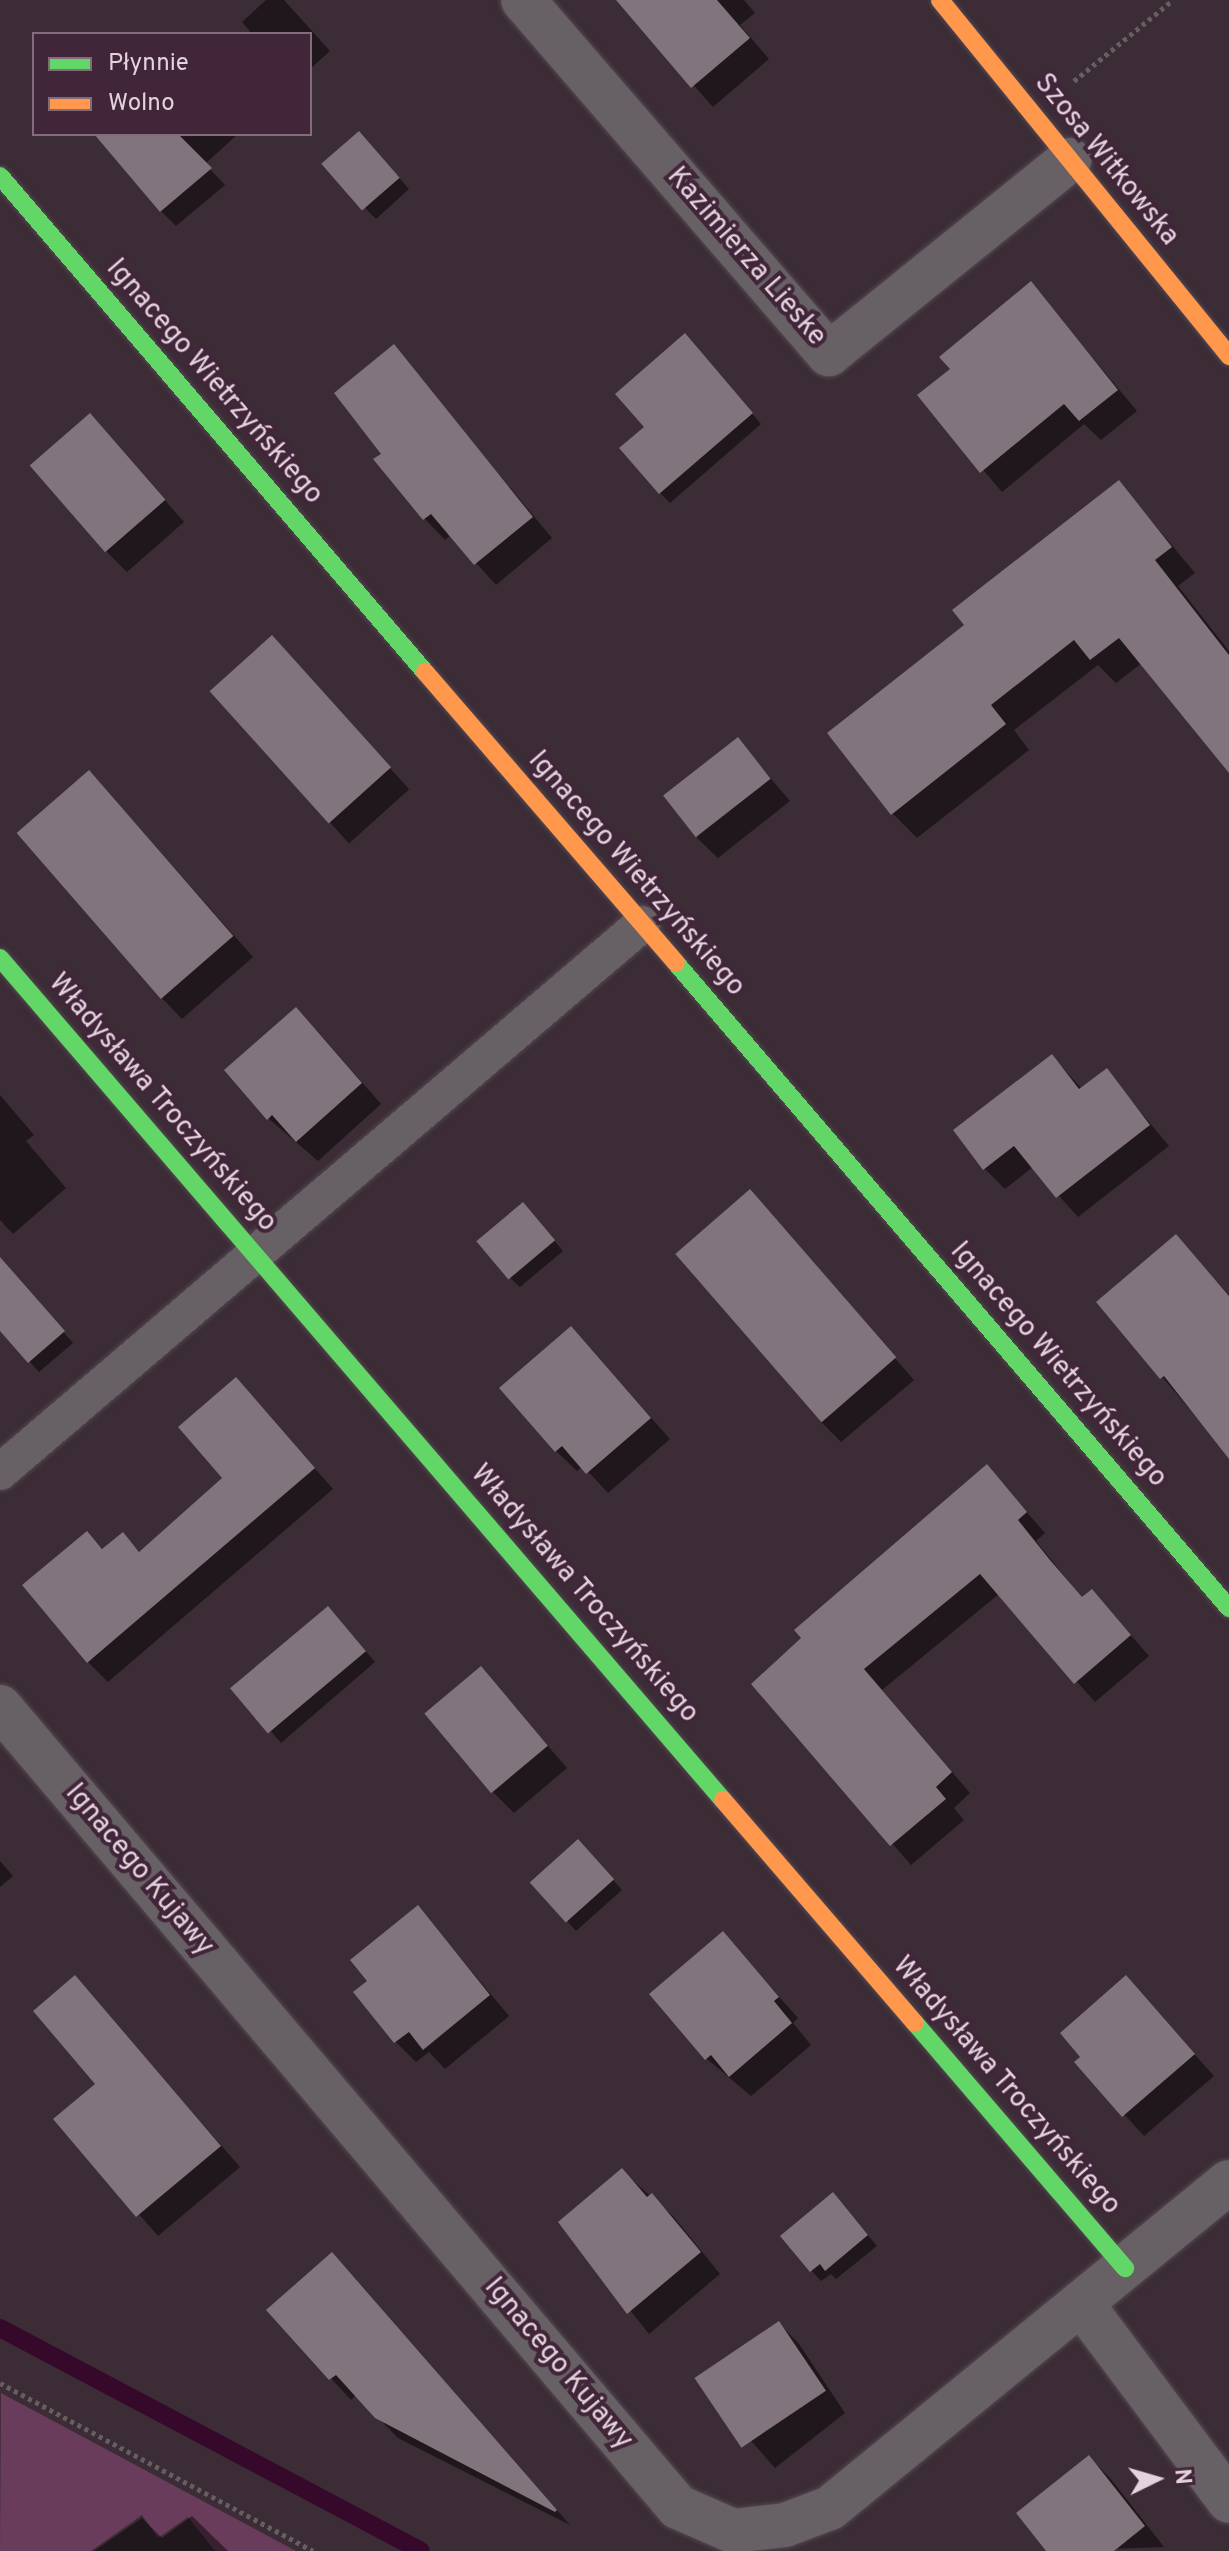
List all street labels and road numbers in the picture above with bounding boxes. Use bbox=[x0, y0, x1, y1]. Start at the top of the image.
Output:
street label: Szosa Witkowska bbox=[1026, 67, 1186, 253]
street label: Kazimierza Lieske bbox=[659, 161, 833, 353]
street label: Ignacego Wietrzyńskiego bbox=[98, 252, 330, 512]
street label: Ignacego Wietrzyńskiego bbox=[520, 744, 752, 1004]
street label: Władysława Troczyńskiego bbox=[40, 967, 284, 1239]
street label: Ignacego Wietrzyńskiego bbox=[942, 1235, 1174, 1495]
street label: Władysława Troczyńskiego bbox=[462, 1458, 706, 1730]
street label: Ignacego Kujawy bbox=[57, 1777, 221, 1963]
street label: Władysława Troczyńskiego bbox=[884, 1950, 1128, 2222]
street label: Ignacego Kujawy bbox=[476, 2271, 640, 2457]

